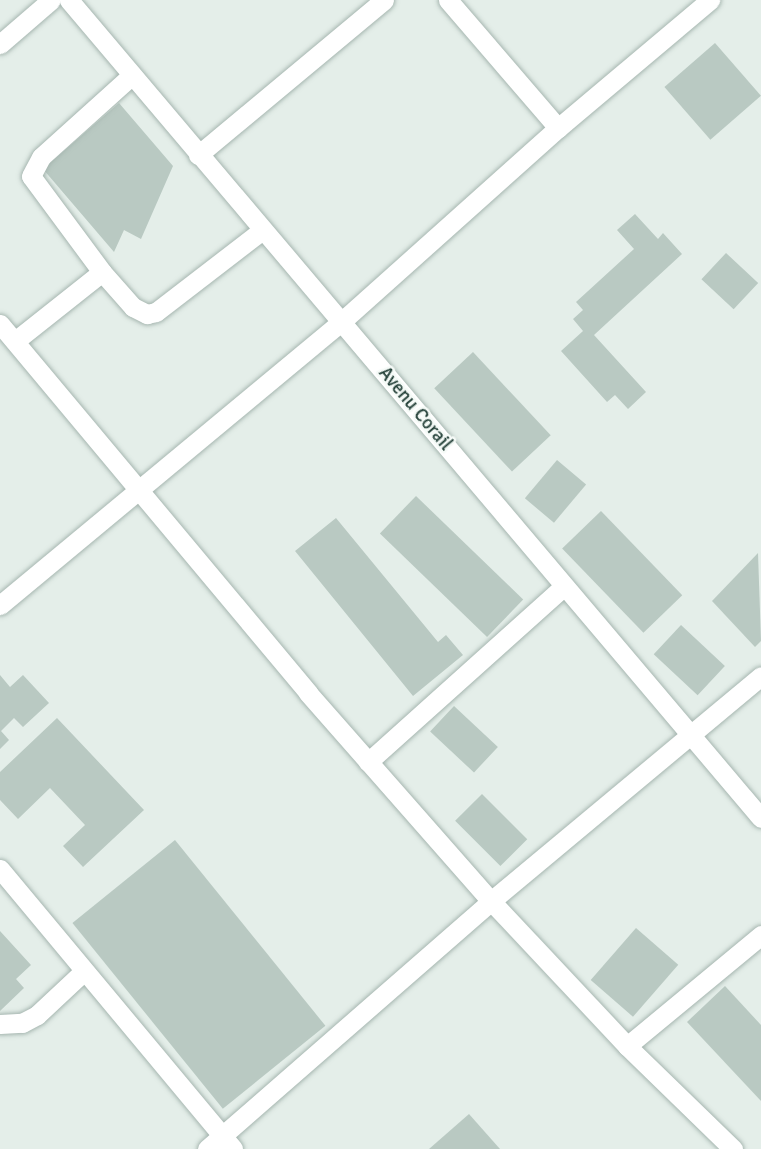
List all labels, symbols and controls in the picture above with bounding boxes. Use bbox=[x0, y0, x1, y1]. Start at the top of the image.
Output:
street label: Avenu Corail bbox=[373, 362, 457, 456]

